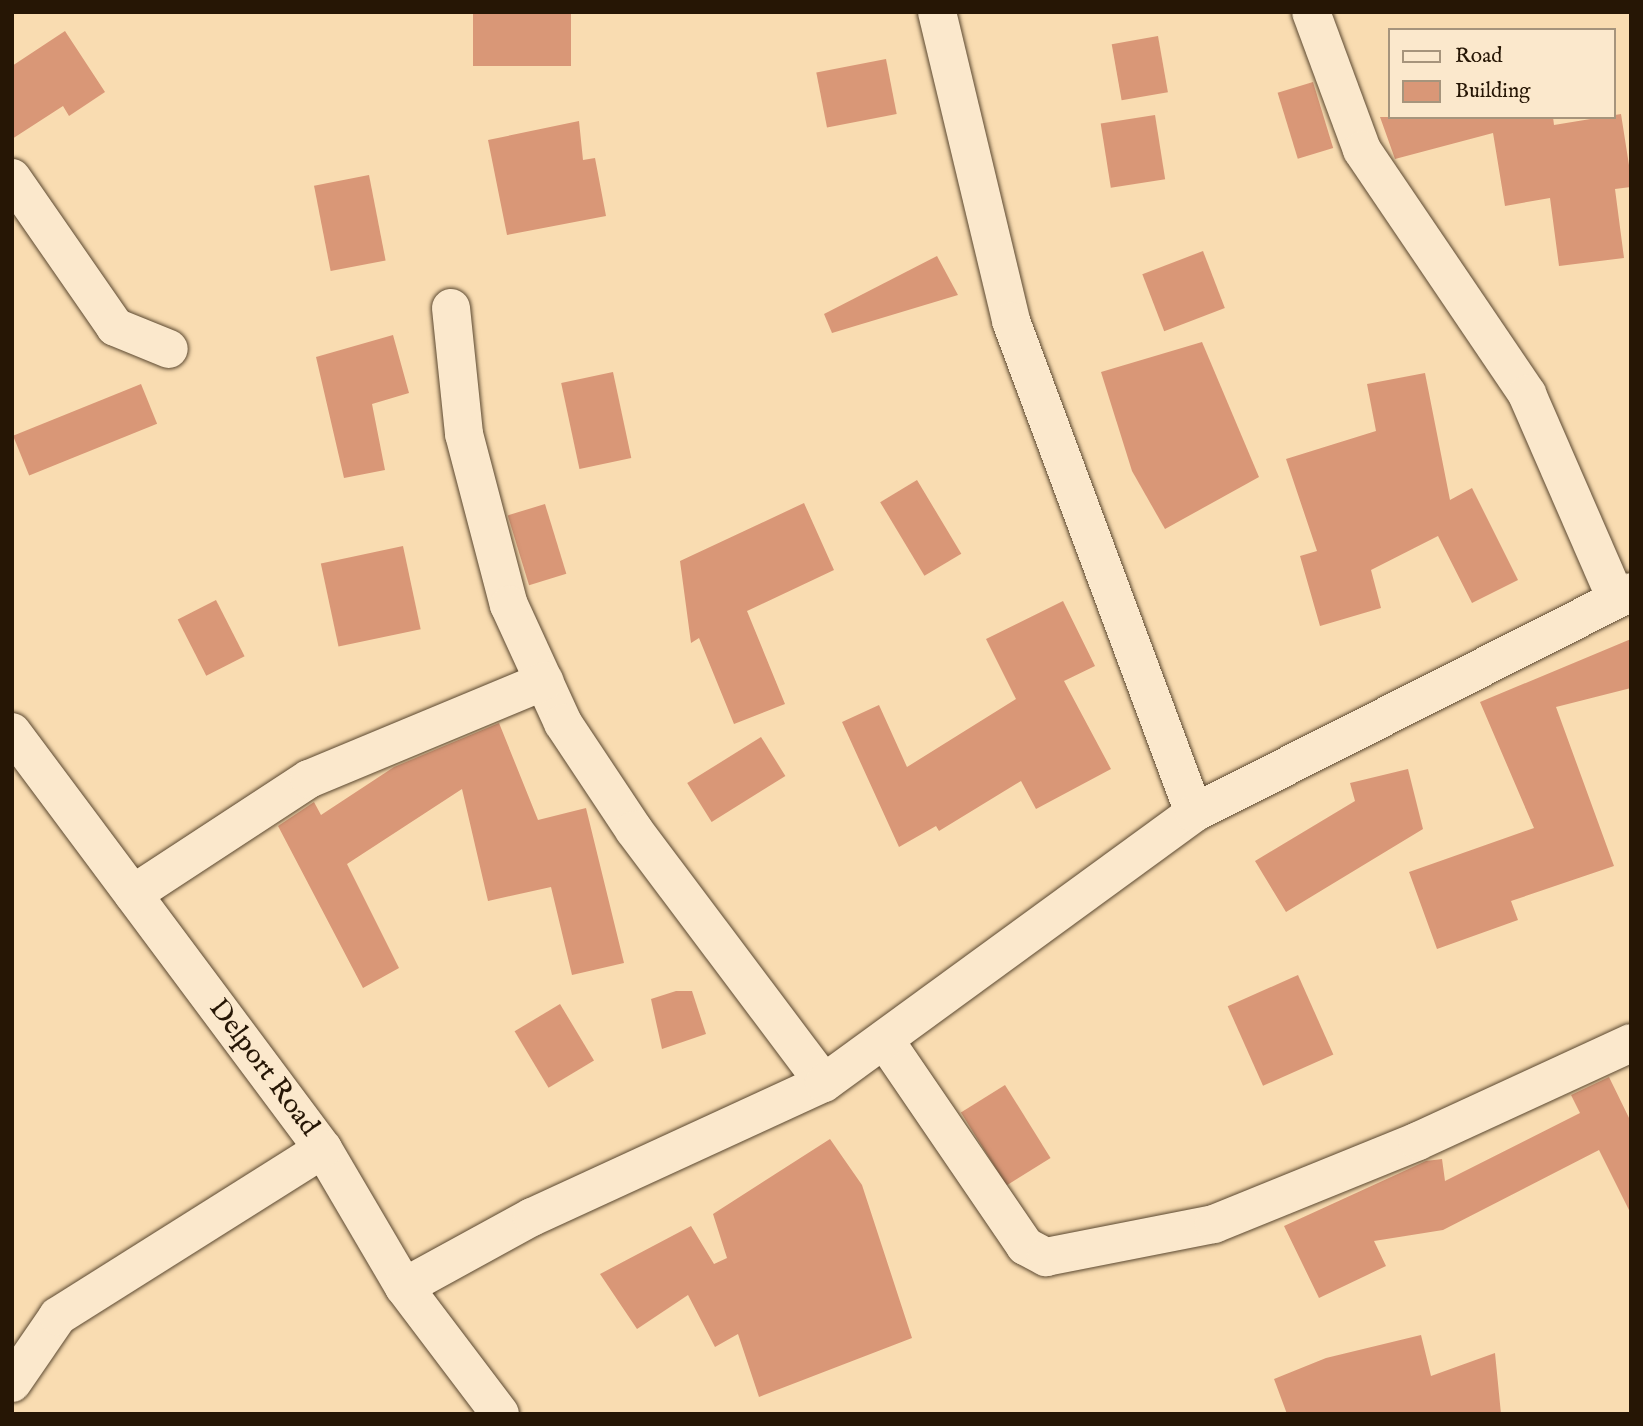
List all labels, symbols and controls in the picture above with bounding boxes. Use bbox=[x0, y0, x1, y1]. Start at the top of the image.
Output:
legend bbox=[1388, 28, 1615, 119]
text: Road bbox=[1455, 43, 1502, 70]
text: Building bbox=[1455, 78, 1530, 105]
street label: Delport Road bbox=[201, 993, 325, 1143]

